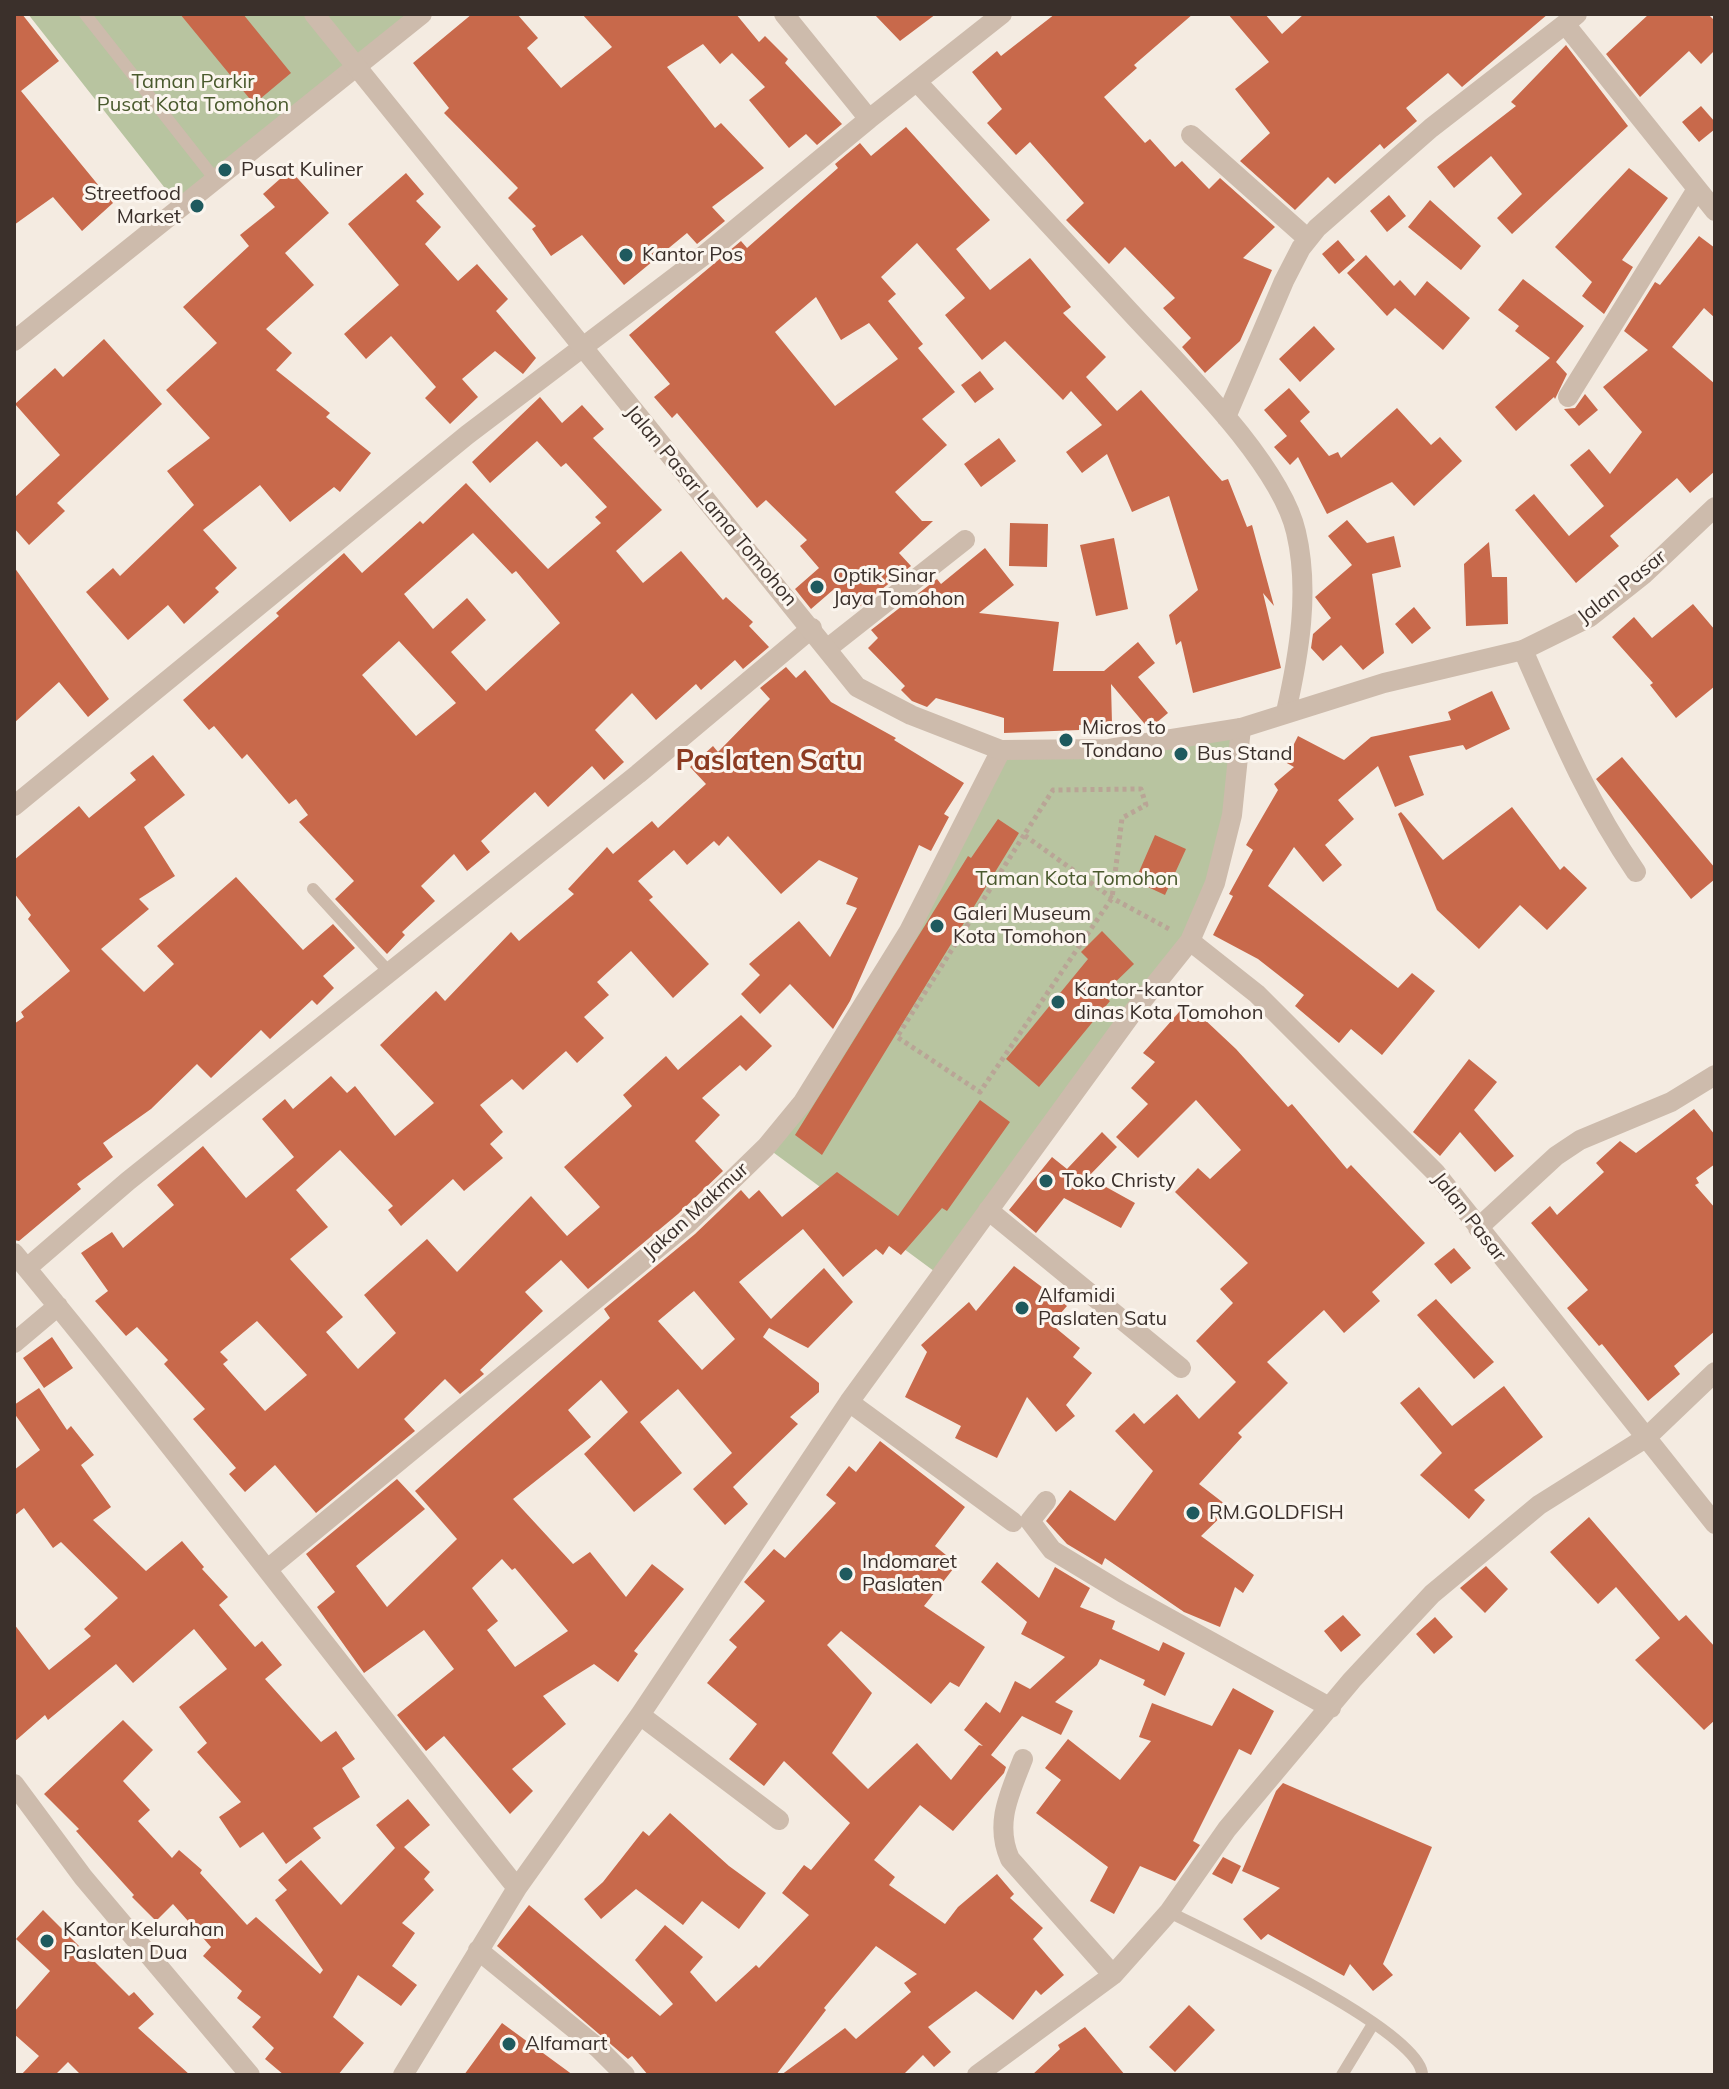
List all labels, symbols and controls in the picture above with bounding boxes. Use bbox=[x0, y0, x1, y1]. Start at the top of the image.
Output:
park label: Taman Parkir Pusat Kota Tomohon bbox=[97, 70, 289, 117]
place label: Pusat Kuliner bbox=[241, 158, 363, 182]
marker: Pusat Kuliner bbox=[216, 161, 234, 179]
place label: Streetfood Market bbox=[84, 182, 181, 229]
marker: Streetfood Market bbox=[188, 197, 206, 215]
place label: Kantor Pos bbox=[642, 243, 743, 267]
marker: Kantor Pos bbox=[617, 246, 635, 264]
street label: Jalan Pasar Lama Tomohon bbox=[620, 401, 802, 611]
street label: Jalan Pasar bbox=[1573, 545, 1671, 629]
place label: Optik Sinar Jaya Tomohon bbox=[833, 564, 965, 611]
marker: Optik Sinar Jaya Tomohon bbox=[808, 578, 826, 596]
place label: Micros to Tondano bbox=[1082, 716, 1166, 763]
marker: Micros to Tondano bbox=[1057, 731, 1075, 749]
place label: Bus Stand bbox=[1197, 742, 1292, 766]
district label: Paslaten Satu bbox=[675, 745, 863, 779]
marker: Bus Stand bbox=[1172, 745, 1190, 763]
park label: Taman Kota Tomohon bbox=[976, 867, 1178, 891]
place label: Galeri Museum Kota Tomohon bbox=[953, 902, 1091, 949]
marker: Galeri Museum Kota Tomohon bbox=[928, 917, 946, 935]
place label: Kantor-kantor dinas Kota Tomohon bbox=[1074, 978, 1263, 1025]
marker: Kantor-kantor dinas Kota Tomohon bbox=[1049, 993, 1067, 1011]
street label: Jakan Makmur bbox=[638, 1157, 754, 1265]
street label: Jalan Pasar bbox=[1427, 1168, 1511, 1266]
place label: Toko Christy bbox=[1062, 1169, 1176, 1193]
marker: Toko Christy bbox=[1037, 1172, 1055, 1190]
place label: Alfamidi Paslaten Satu bbox=[1038, 1284, 1167, 1331]
marker: Alfamidi Paslaten Satu bbox=[1013, 1299, 1031, 1317]
place label: RM.GOLDFISH bbox=[1209, 1501, 1344, 1525]
marker: RM.GOLDFISH bbox=[1184, 1504, 1202, 1522]
place label: Indomaret Paslaten bbox=[862, 1550, 957, 1597]
marker: Indomaret Paslaten bbox=[837, 1565, 855, 1583]
place label: Kantor Kelurahan Paslaten Dua bbox=[63, 1918, 224, 1965]
marker: Kantor Kelurahan Paslaten Dua bbox=[38, 1932, 56, 1950]
place label: Alfamart bbox=[525, 2032, 607, 2056]
marker: Alfamart bbox=[500, 2035, 518, 2053]

